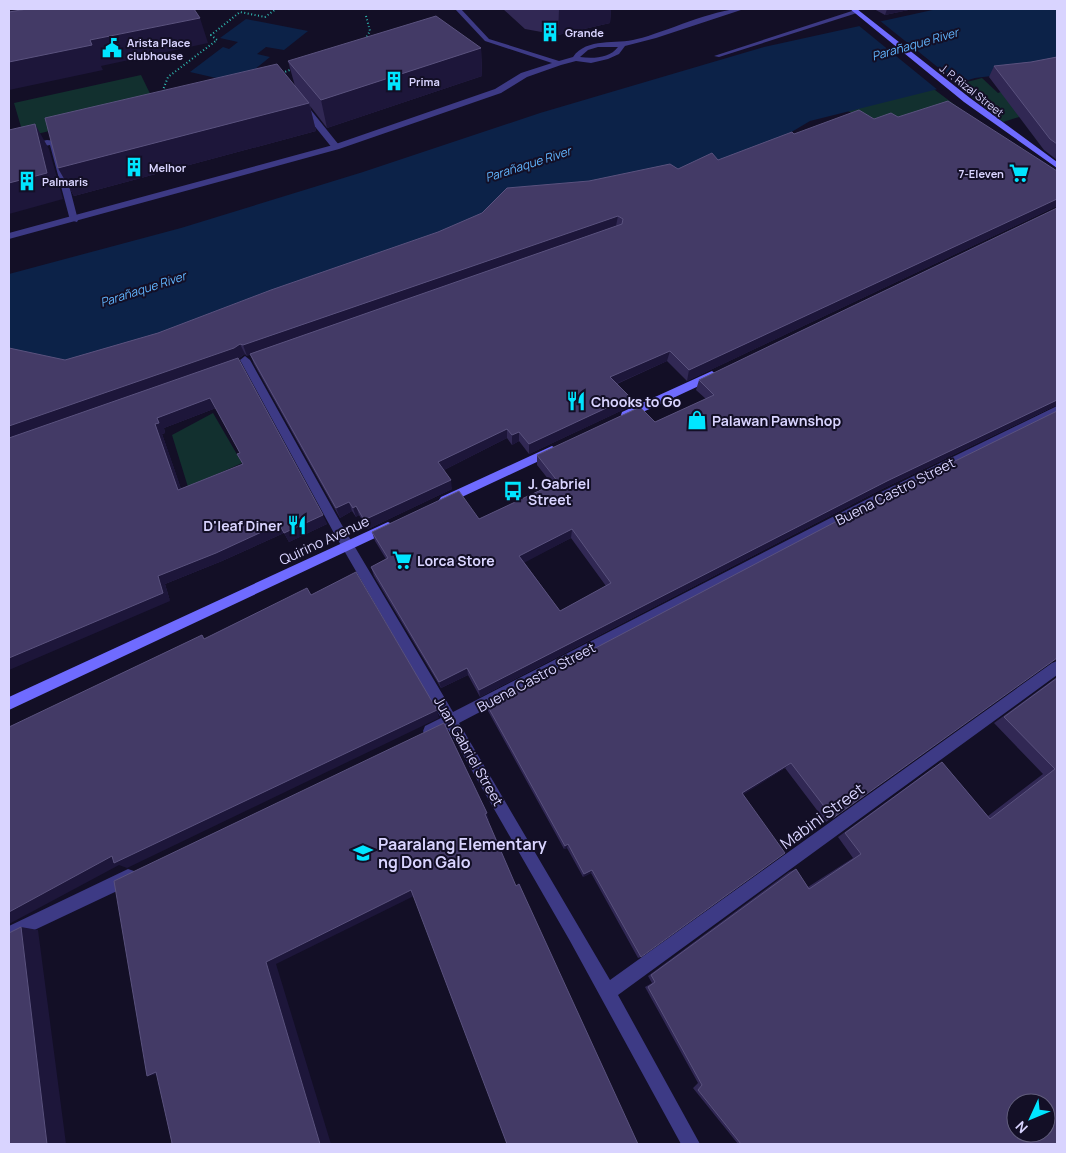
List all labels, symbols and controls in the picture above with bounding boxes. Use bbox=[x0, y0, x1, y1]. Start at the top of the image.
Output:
building icon: Grande bbox=[539, 21, 561, 43]
water label: Parañaque River bbox=[870, 23, 962, 64]
place label: Grande bbox=[565, 25, 604, 40]
place label: Arista Place clubhouse bbox=[127, 35, 191, 63]
public building icon: Arista Place clubhouse bbox=[101, 37, 123, 59]
street label: J. P. Rizal Street bbox=[937, 60, 1007, 120]
building icon: Prima bbox=[383, 70, 405, 92]
place label: Prima bbox=[409, 74, 440, 89]
water label: Parañaque River bbox=[483, 142, 575, 186]
building icon: Melhor bbox=[123, 156, 145, 178]
place label: Melhor bbox=[149, 160, 187, 175]
supermarket icon: 7-Eleven bbox=[1008, 162, 1030, 184]
place label: 7-Eleven bbox=[958, 166, 1004, 181]
building icon: Palmaris bbox=[16, 170, 38, 192]
place label: Palmaris bbox=[42, 174, 88, 189]
water label: Parañaque River bbox=[98, 267, 190, 311]
restaurant icon: Chooks to Go bbox=[565, 390, 587, 412]
place label: Chooks to Go bbox=[591, 392, 682, 411]
shop icon: Palawan Pawnshop bbox=[686, 409, 708, 431]
place label: Palawan Pawnshop bbox=[712, 411, 841, 430]
street label: Buena Castro Street bbox=[832, 452, 958, 529]
place label: J. Gabriel Street bbox=[528, 474, 590, 509]
bus stop icon: J. Gabriel Street bbox=[502, 480, 524, 502]
street label: Quirino Avenue bbox=[276, 511, 372, 569]
restaurant icon: D'leaf Diner bbox=[286, 514, 308, 536]
place label: D'leaf Diner bbox=[203, 516, 282, 535]
supermarket icon: Lorca Store bbox=[391, 549, 413, 571]
place label: Lorca Store bbox=[417, 551, 495, 570]
street label: Buena Castro Street bbox=[473, 638, 599, 716]
street label: Juan Gabriel Street bbox=[430, 693, 508, 809]
street label: Mabini Street bbox=[775, 778, 869, 854]
place label: Paaralang Elementary ng Don Galo bbox=[378, 833, 547, 873]
school or university icon: Paaralang Elementary ng Don Galo bbox=[352, 842, 374, 864]
north arrow bbox=[1006, 1093, 1056, 1143]
text: N bbox=[1011, 1117, 1032, 1138]

